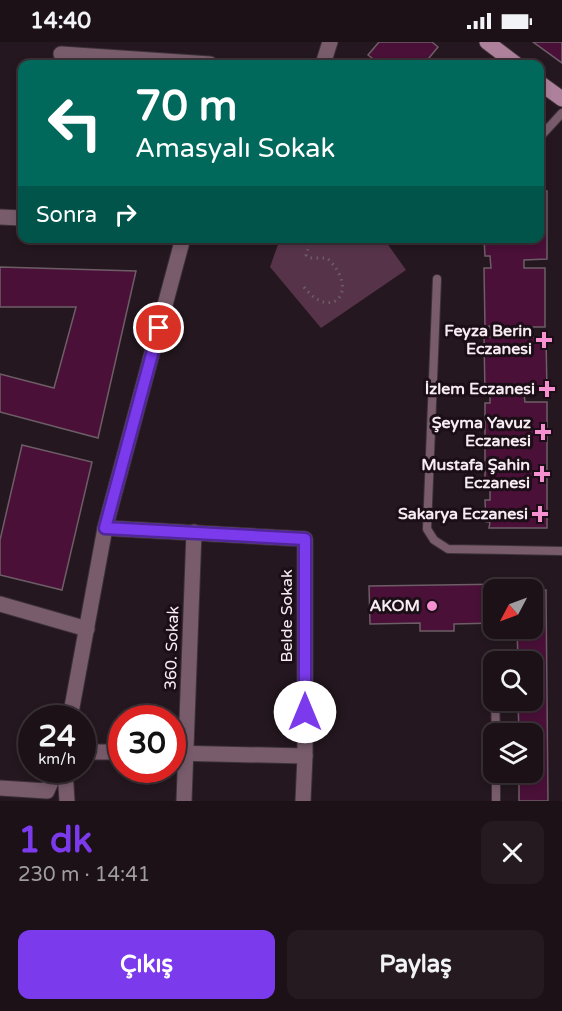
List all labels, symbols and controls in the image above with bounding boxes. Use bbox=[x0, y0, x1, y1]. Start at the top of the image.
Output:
text: 14:40 bbox=[30, 8, 91, 34]
text: 70 m bbox=[135, 81, 237, 132]
icon: left bbox=[36, 84, 114, 162]
text: Amasyalı Sokak bbox=[135, 132, 335, 165]
icon: right bbox=[109, 198, 142, 231]
text: Sonra bbox=[36, 202, 97, 228]
pin bbox=[133, 302, 184, 353]
icon: arrive bbox=[142, 311, 175, 344]
place label: Feyza Berin Eczanesi bbox=[444, 321, 532, 359]
marker: Feyza Berin Eczanesi bbox=[537, 333, 551, 347]
place label: İzlem Eczanesi bbox=[425, 379, 535, 399]
marker: İzlem Eczanesi bbox=[540, 382, 554, 396]
place label: Şeyma Yavuz Eczanesi bbox=[432, 413, 531, 451]
marker: Şeyma Yavuz Eczanesi bbox=[536, 425, 550, 439]
place label: Mustafa Şahin Eczanesi bbox=[421, 455, 530, 493]
marker: Mustafa Şahin Eczanesi bbox=[535, 467, 549, 481]
place label: Sakarya Eczanesi bbox=[398, 504, 528, 524]
marker: Sakarya Eczanesi bbox=[533, 507, 547, 521]
street label: Belde Sokak bbox=[277, 569, 297, 663]
north arrow bbox=[483, 579, 543, 639]
map controls bbox=[483, 579, 543, 783]
place label: AKOM bbox=[369, 596, 420, 616]
marker: AKOM bbox=[425, 599, 439, 613]
street label: 360. Sokak bbox=[161, 605, 183, 690]
button: search bbox=[483, 651, 543, 711]
position arrow bbox=[273, 680, 337, 744]
speed limit sign: 30 bbox=[108, 705, 186, 783]
text: 24 bbox=[38, 718, 76, 755]
button: layers bbox=[483, 723, 543, 783]
text: km/h bbox=[38, 750, 76, 768]
text: 1 dk bbox=[18, 819, 92, 862]
button: close bbox=[481, 821, 544, 884]
text: 230 m · 14:41 bbox=[18, 863, 150, 887]
button: Çıkış bbox=[18, 930, 275, 999]
button: Paylaş bbox=[287, 930, 544, 999]

